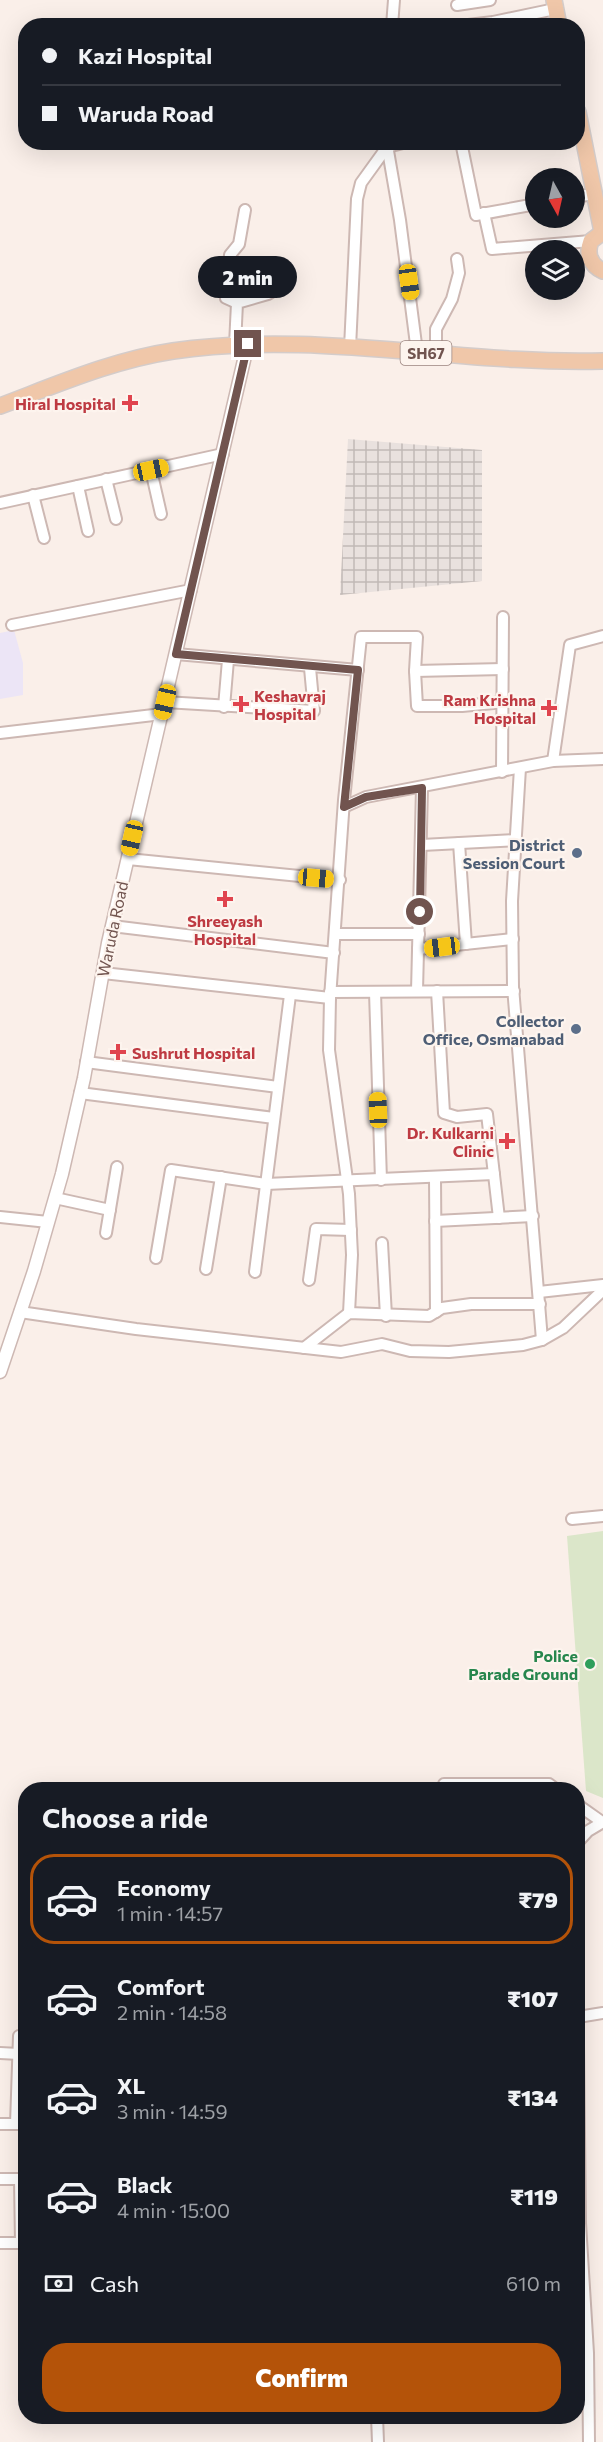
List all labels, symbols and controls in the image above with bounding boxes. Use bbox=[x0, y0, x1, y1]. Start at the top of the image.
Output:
text: Kazi Hospital bbox=[78, 42, 212, 69]
text: Waruda Road bbox=[78, 100, 214, 127]
north arrow bbox=[525, 168, 585, 228]
map controls bbox=[525, 168, 585, 300]
button: layers bbox=[525, 240, 585, 300]
callout: 2 min bbox=[198, 257, 298, 299]
car bbox=[398, 263, 420, 301]
text: 2 min bbox=[222, 265, 273, 289]
route end bbox=[234, 330, 261, 357]
road number: SH67 bbox=[400, 341, 452, 365]
place label: Hiral Hospital bbox=[15, 394, 116, 413]
marker: Hiral Hospital bbox=[121, 394, 139, 412]
car bbox=[132, 457, 170, 483]
car bbox=[152, 682, 178, 722]
place label: Keshavraj Hospital bbox=[254, 686, 326, 723]
place label: Ram Krishna Hospital bbox=[443, 690, 536, 727]
marker: Keshavraj Hospital bbox=[232, 695, 250, 713]
marker: Ram Krishna Hospital bbox=[540, 699, 558, 717]
car bbox=[119, 818, 145, 858]
place label: District Session Court bbox=[463, 835, 565, 872]
marker: District Session Court bbox=[570, 846, 584, 860]
car bbox=[297, 867, 335, 889]
street label: Waruda Road bbox=[93, 879, 131, 979]
marker: Shreeyash Hospital bbox=[216, 890, 234, 908]
route start bbox=[406, 898, 433, 925]
place label: Shreeyash Hospital bbox=[187, 911, 263, 948]
car bbox=[423, 936, 461, 958]
place label: Collector Office, Osmanabad bbox=[423, 1011, 564, 1048]
marker: Collector Office, Osmanabad bbox=[569, 1022, 583, 1036]
marker: Sushrut Hospital bbox=[109, 1043, 127, 1061]
place label: Sushrut Hospital bbox=[132, 1043, 255, 1062]
car bbox=[368, 1092, 388, 1128]
place label: Dr. Kulkarni Clinic bbox=[407, 1123, 494, 1160]
marker: Dr. Kulkarni Clinic bbox=[498, 1132, 516, 1150]
place label: Police Parade Ground bbox=[468, 1646, 578, 1683]
marker: Police Parade Ground bbox=[583, 1657, 597, 1671]
text: Choose a ride bbox=[42, 1801, 208, 1834]
icon: car bbox=[45, 1872, 99, 1926]
text: Economy bbox=[117, 1874, 211, 1901]
text: ₹79 bbox=[518, 1886, 558, 1913]
text: 1 min · 14:57 bbox=[117, 1901, 223, 1925]
icon: car bbox=[45, 1971, 99, 2025]
text: Comfort bbox=[117, 1973, 205, 2000]
text: ₹107 bbox=[507, 1985, 558, 2012]
text: 2 min · 14:58 bbox=[117, 2000, 227, 2024]
icon: car bbox=[45, 2070, 99, 2124]
text: XL bbox=[117, 2072, 145, 2099]
text: ₹134 bbox=[507, 2084, 558, 2111]
text: 3 min · 14:59 bbox=[117, 2099, 228, 2123]
icon: car bbox=[45, 2169, 99, 2223]
text: Black bbox=[117, 2171, 172, 2198]
text: ₹119 bbox=[510, 2183, 558, 2210]
text: 4 min · 15:00 bbox=[117, 2198, 230, 2222]
icon: cash bbox=[42, 2267, 75, 2300]
text: Cash bbox=[90, 2270, 139, 2297]
text: 610 m bbox=[506, 2271, 561, 2295]
button: Confirm bbox=[42, 2343, 561, 2412]

